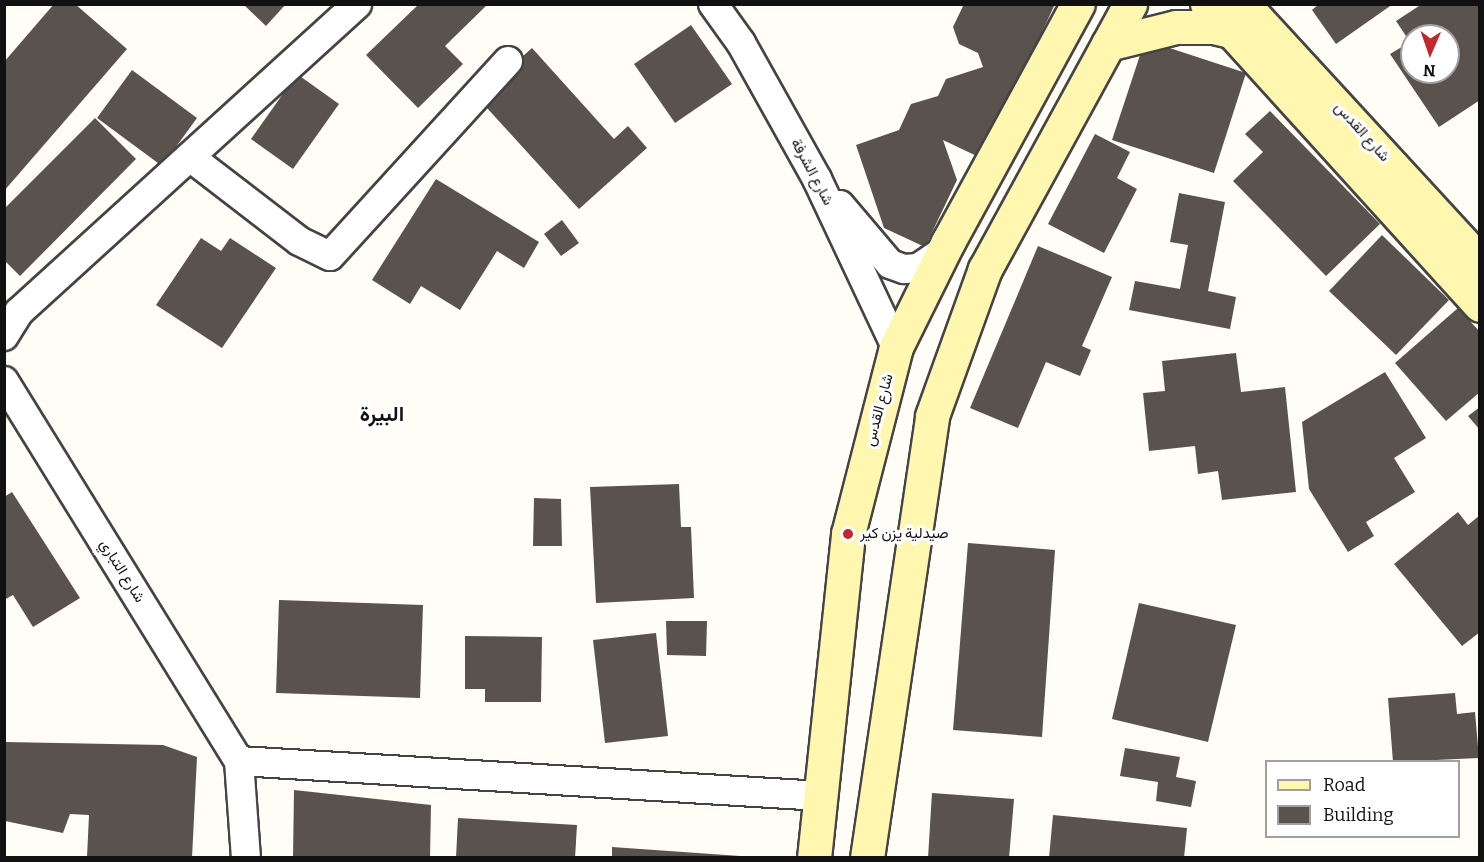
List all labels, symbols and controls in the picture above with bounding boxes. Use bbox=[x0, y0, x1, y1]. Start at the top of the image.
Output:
north arrow bbox=[1400, 24, 1460, 84]
text: N bbox=[1423, 61, 1436, 80]
street label: شارع القدس bbox=[1331, 98, 1393, 166]
street label: شارع الشرفة bbox=[787, 136, 837, 208]
street label: شارع القدس bbox=[861, 372, 897, 448]
district label: البيرة bbox=[360, 401, 404, 427]
place label: صيدلية يزن كير bbox=[860, 525, 949, 543]
marker: صيدلية يزن كير bbox=[841, 527, 855, 541]
street label: شارع التباري bbox=[96, 536, 148, 606]
legend bbox=[1265, 760, 1460, 838]
text: Road bbox=[1323, 774, 1365, 796]
text: Building bbox=[1323, 804, 1394, 826]

